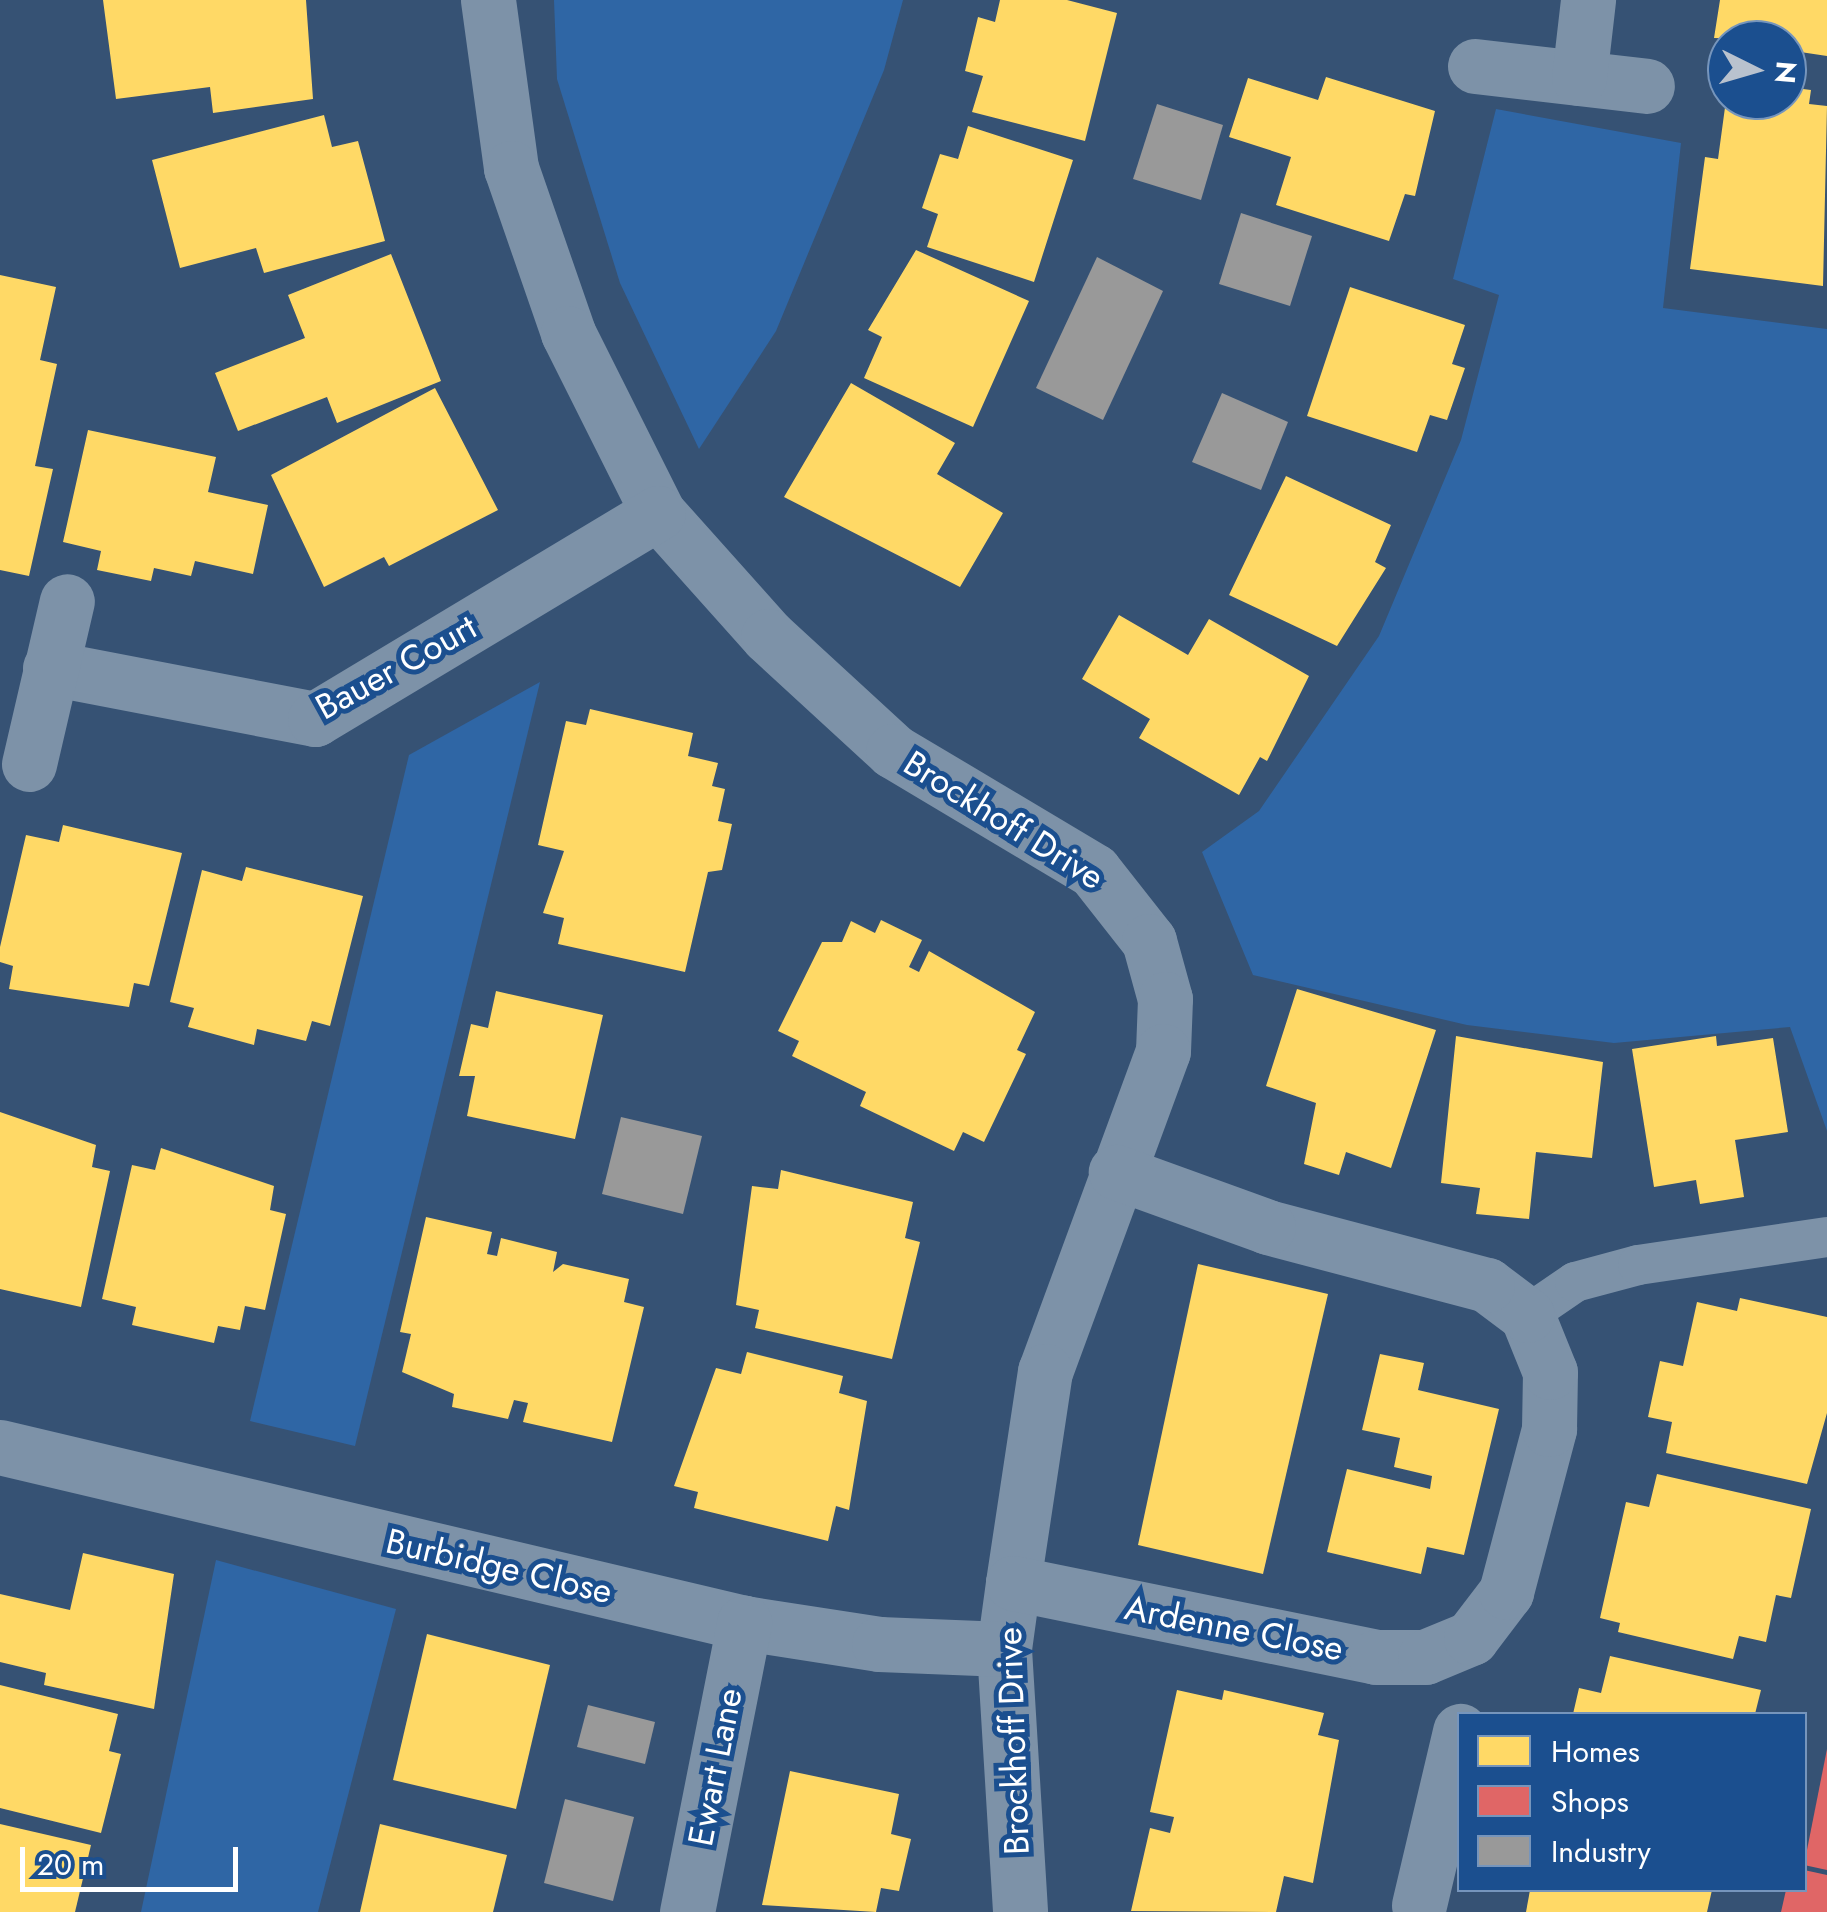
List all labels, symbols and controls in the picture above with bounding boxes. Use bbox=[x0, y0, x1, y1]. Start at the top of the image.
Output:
north arrow bbox=[1707, 20, 1807, 120]
text: N bbox=[1764, 60, 1807, 85]
street label: Bauer Court bbox=[308, 606, 484, 728]
street label: Brockhoff Drive bbox=[896, 742, 1112, 898]
street label: Burbidge Close bbox=[382, 1520, 616, 1612]
street label: Ardenne Close bbox=[1121, 1586, 1347, 1670]
street label: Brockhoff Drive bbox=[988, 1626, 1038, 1856]
street label: Ewart Lane bbox=[679, 1685, 751, 1849]
legend bbox=[1457, 1712, 1807, 1892]
text: Homes bbox=[1551, 1730, 1640, 1773]
text: Shops bbox=[1551, 1780, 1629, 1823]
scale bar bbox=[25, 1827, 242, 1889]
text: Industry bbox=[1551, 1830, 1651, 1873]
text: 20 m bbox=[37, 1843, 104, 1886]

